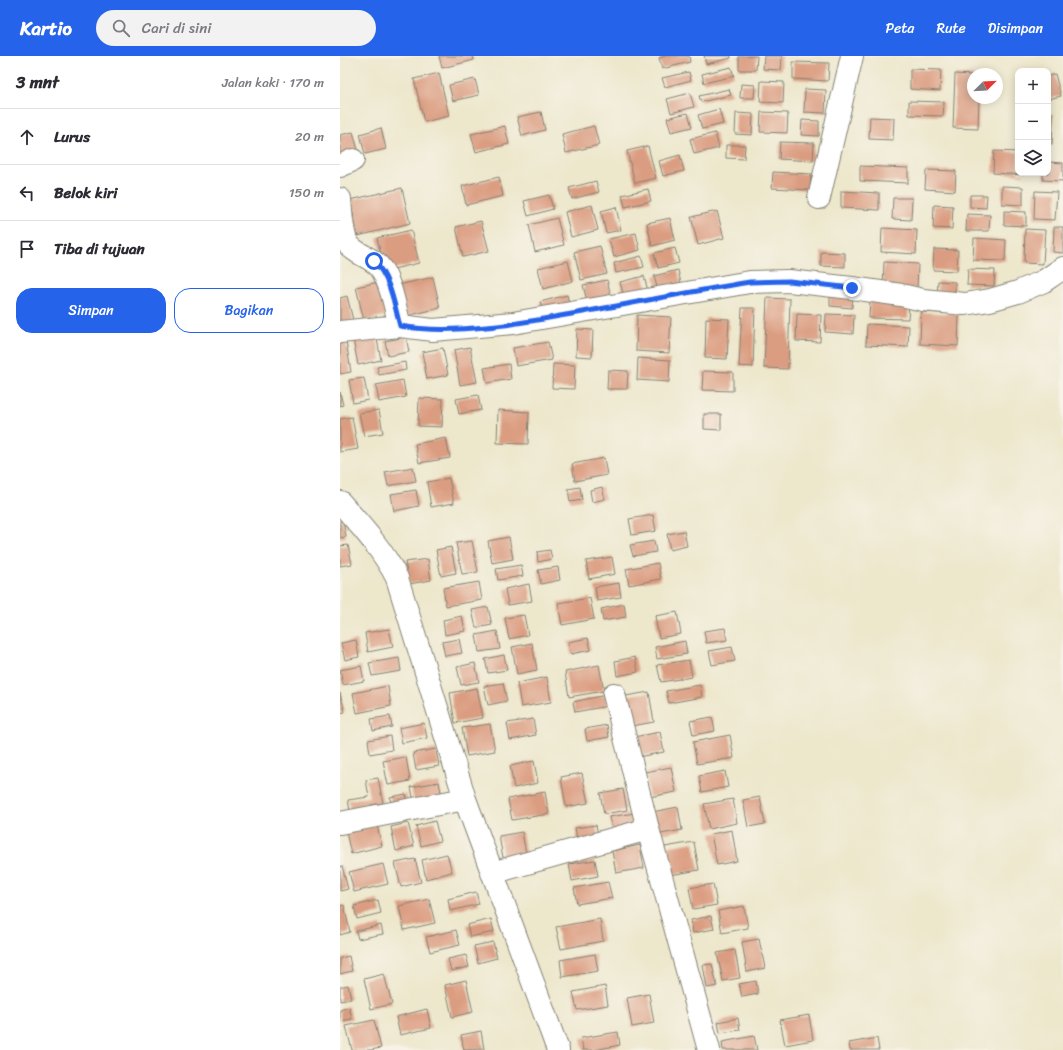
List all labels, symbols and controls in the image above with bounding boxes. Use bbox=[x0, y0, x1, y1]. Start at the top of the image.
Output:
search box bbox=[96, 10, 376, 46]
text: Kartio bbox=[20, 12, 72, 45]
text: Cari di sini bbox=[142, 15, 211, 41]
text: Peta bbox=[886, 16, 914, 41]
text: Rute bbox=[936, 16, 966, 41]
text: Disimpan bbox=[988, 16, 1043, 41]
icon: search bbox=[110, 17, 132, 39]
text: 3 mnt bbox=[16, 67, 59, 97]
north arrow bbox=[967, 68, 1003, 104]
map controls bbox=[1015, 68, 1051, 176]
button: + bbox=[1015, 68, 1051, 104]
text: Jalan kaki · 170 m bbox=[222, 71, 324, 94]
button: − bbox=[1015, 104, 1051, 140]
text: Lurus bbox=[54, 124, 90, 150]
text: 20 m bbox=[295, 125, 324, 148]
icon: ahead bbox=[16, 126, 38, 148]
button: layers bbox=[1015, 140, 1051, 176]
text: Belok kiri bbox=[54, 180, 117, 206]
text: 150 m bbox=[289, 181, 324, 204]
icon: left bbox=[16, 182, 38, 204]
text: Tiba di tujuan bbox=[54, 236, 145, 262]
icon: arrive bbox=[16, 238, 38, 260]
route start bbox=[365, 252, 383, 270]
route end bbox=[843, 279, 861, 297]
button: Simpan bbox=[16, 288, 166, 333]
button: Bagikan bbox=[174, 288, 324, 333]

